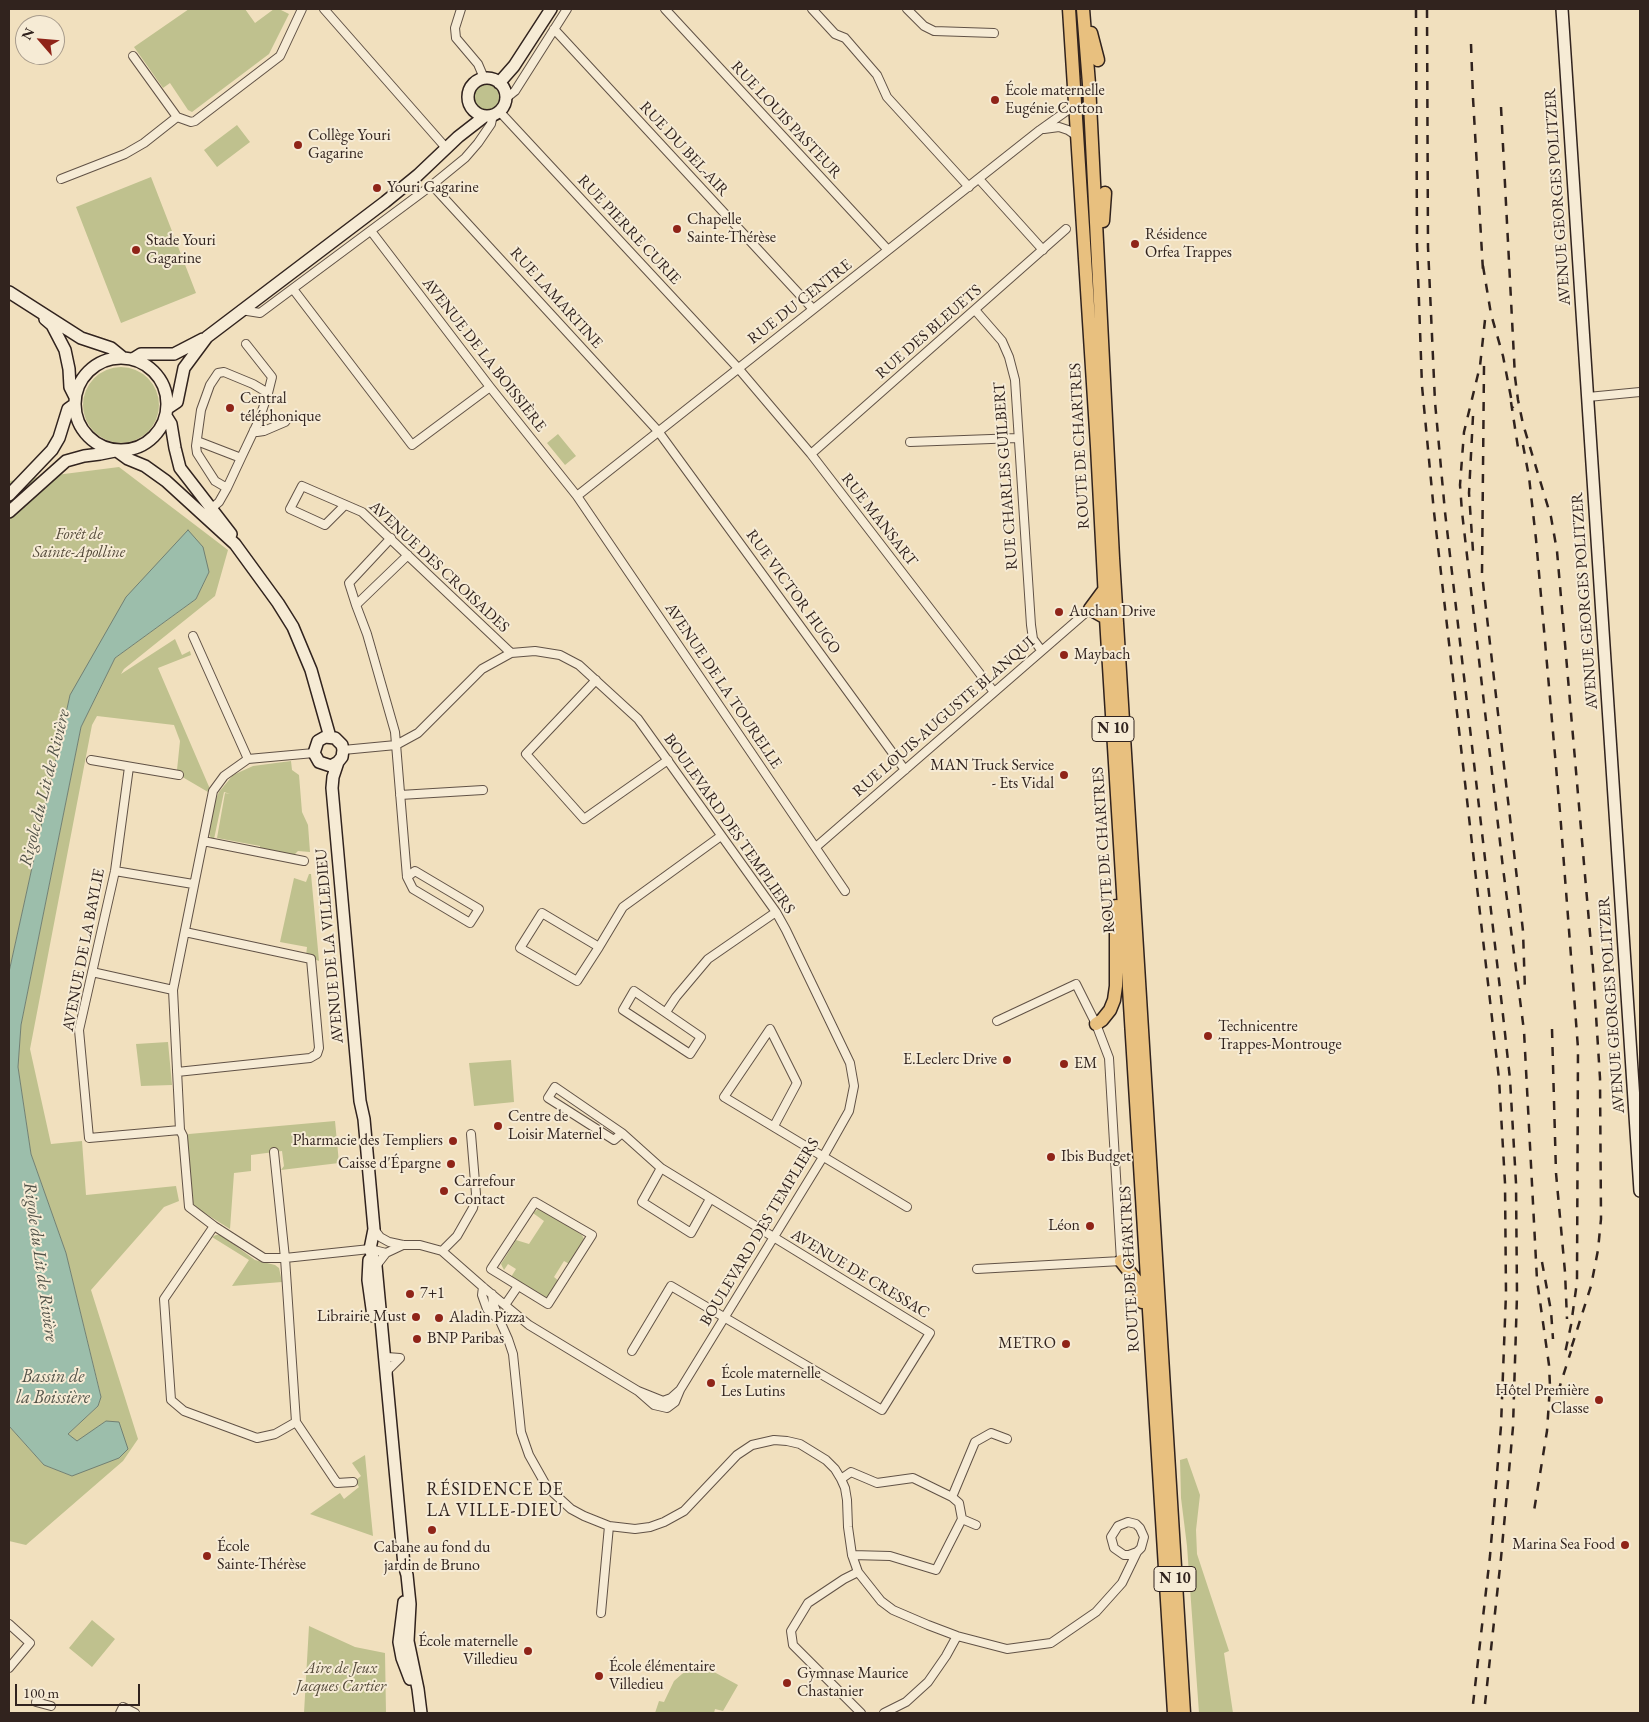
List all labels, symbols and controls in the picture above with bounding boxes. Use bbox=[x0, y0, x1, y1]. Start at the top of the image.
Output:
north arrow bbox=[15, 15, 65, 65]
text: N bbox=[17, 25, 38, 43]
street label: RUE LOUIS PASTEUR bbox=[727, 57, 845, 183]
place label: École maternelle Eugénie Cotton bbox=[1005, 81, 1105, 119]
street label: AVENUE GEORGES POLITZER bbox=[1541, 88, 1575, 306]
marker: École maternelle Eugénie Cotton bbox=[989, 94, 1001, 106]
street label: RUE DU BEL-AIR bbox=[635, 98, 733, 200]
place label: Collège Youri Gagarine bbox=[308, 126, 391, 164]
marker: Collège Youri Gagarine bbox=[292, 139, 304, 151]
street label: RUE PIERRE CURIE bbox=[573, 171, 685, 289]
place label: Youri Gagarine bbox=[387, 178, 479, 198]
marker: Youri Gagarine bbox=[371, 182, 383, 194]
place label: Chapelle Sainte-Thérèse bbox=[687, 210, 776, 248]
marker: Chapelle Sainte-Thérèse bbox=[671, 223, 683, 235]
place label: Résidence Orfea Trappes bbox=[1145, 225, 1232, 263]
place label: Stade Youri Gagarine bbox=[146, 231, 216, 269]
marker: Résidence Orfea Trappes bbox=[1129, 238, 1141, 250]
marker: Stade Youri Gagarine bbox=[130, 244, 142, 256]
street label: RUE LAMARTINE bbox=[506, 244, 606, 352]
street label: RUE DU CENTRE bbox=[744, 255, 856, 349]
street label: AVENUE DE LA BOISSIÈRE bbox=[418, 274, 550, 436]
street label: RUE DES BLEUETS bbox=[872, 281, 986, 383]
street label: ROUTE DE CHARTRES bbox=[1066, 362, 1094, 530]
street label: RUE CHARLES GUILBERT bbox=[990, 381, 1022, 571]
place label: Central téléphonique bbox=[240, 389, 321, 427]
marker: Central téléphonique bbox=[224, 402, 236, 414]
street label: RUE MANSART bbox=[837, 470, 921, 570]
street label: AVENUE GEORGES POLITZER bbox=[1568, 492, 1602, 710]
street label: AVENUE DES CROISADES bbox=[365, 497, 513, 637]
park label: Forêt de Sainte-Apolline bbox=[33, 525, 125, 563]
street label: RUE VICTOR HUGO bbox=[741, 526, 845, 658]
street label: AVENUE DE LA TOURELLE bbox=[660, 599, 786, 773]
place label: Auchan Drive bbox=[1069, 602, 1155, 622]
marker: Auchan Drive bbox=[1053, 606, 1065, 618]
street label: RUE LOUIS-AUGUSTE BLANQUI bbox=[849, 633, 1039, 801]
place label: Maybach bbox=[1074, 645, 1130, 665]
marker: Maybach bbox=[1058, 649, 1070, 661]
water label: Rigole du Lit de Rivière bbox=[15, 707, 75, 869]
road number: N 10 bbox=[1092, 716, 1134, 742]
street label: BOULEVARD DES TEMPLIERS bbox=[659, 730, 799, 918]
place label: MAN Truck Service - Ets Vidal bbox=[930, 756, 1054, 794]
street label: ROUTE DE CHARTRES bbox=[1089, 766, 1119, 934]
marker: MAN Truck Service - Ets Vidal bbox=[1058, 769, 1070, 781]
street label: AVENUE DE LA VILLEDIEU bbox=[312, 848, 348, 1044]
street label: AVENUE DE LA BAYLIE bbox=[59, 867, 109, 1033]
street label: AVENUE GEORGES POLITZER bbox=[1595, 896, 1629, 1114]
place label: Technicentre Trappes-Montrouge bbox=[1218, 1017, 1342, 1055]
marker: Technicentre Trappes-Montrouge bbox=[1202, 1030, 1214, 1042]
place label: E.Leclerc Drive bbox=[903, 1050, 997, 1070]
marker: E.Leclerc Drive bbox=[1001, 1054, 1013, 1066]
place label: EM bbox=[1074, 1054, 1097, 1074]
marker: EM bbox=[1058, 1058, 1070, 1070]
place label: Centre de Loisir Maternel bbox=[508, 1107, 602, 1145]
marker: Centre de Loisir Maternel bbox=[492, 1120, 504, 1132]
place label: Pharmacie des Templiers bbox=[292, 1131, 443, 1151]
marker: Pharmacie des Templiers bbox=[447, 1135, 459, 1147]
street label: BOULEVARD DES TEMPLIERS bbox=[696, 1135, 824, 1329]
place label: Ibis Budget bbox=[1061, 1147, 1131, 1167]
marker: Ibis Budget bbox=[1045, 1151, 1057, 1163]
place label: Caisse d'Épargne bbox=[338, 1154, 441, 1174]
marker: Caisse d'Épargne bbox=[445, 1158, 457, 1170]
place label: Carrefour Contact bbox=[454, 1172, 515, 1210]
water label: Rigole du Lit de Rivière bbox=[18, 1181, 62, 1343]
marker: Carrefour Contact bbox=[438, 1185, 450, 1197]
street label: ROUTE DE CHARTRES bbox=[1116, 1185, 1144, 1353]
place label: Léon bbox=[1048, 1216, 1080, 1236]
marker: Léon bbox=[1084, 1220, 1096, 1232]
street label: AVENUE DE CRESSAC bbox=[787, 1225, 933, 1323]
place label: 7+1 bbox=[420, 1284, 445, 1304]
marker: 7+1 bbox=[404, 1288, 416, 1300]
place label: Librairie Must bbox=[317, 1307, 406, 1327]
place label: Aladin Pizza bbox=[449, 1308, 525, 1328]
marker: Librairie Must bbox=[410, 1311, 422, 1323]
marker: Aladin Pizza bbox=[433, 1312, 445, 1324]
place label: BNP Paribas bbox=[427, 1329, 504, 1349]
marker: BNP Paribas bbox=[411, 1333, 423, 1345]
place label: METRO bbox=[998, 1334, 1056, 1354]
marker: METRO bbox=[1060, 1338, 1072, 1350]
place label: École maternelle Les Lutins bbox=[721, 1364, 821, 1402]
water label: Bassin de la Boissière bbox=[16, 1366, 90, 1408]
marker: École maternelle Les Lutins bbox=[705, 1377, 717, 1389]
place label: Hôtel Première Classe bbox=[1495, 1381, 1589, 1419]
marker: Hôtel Première Classe bbox=[1593, 1394, 1605, 1406]
district label: RÉSIDENCE DE LA VILLE-DIEU bbox=[425, 1479, 565, 1522]
marker: Cabane au fond du jardin de Bruno bbox=[426, 1524, 438, 1536]
place label: Marina Sea Food bbox=[1512, 1535, 1615, 1555]
place label: École Sainte-Thérèse bbox=[217, 1537, 306, 1575]
place label: Cabane au fond du jardin de Bruno bbox=[374, 1538, 490, 1576]
marker: Marina Sea Food bbox=[1619, 1539, 1631, 1551]
marker: École Sainte-Thérèse bbox=[201, 1550, 213, 1562]
road number: N 10 bbox=[1154, 1566, 1196, 1592]
place label: École maternelle Villedieu bbox=[418, 1632, 518, 1670]
marker: École maternelle Villedieu bbox=[522, 1645, 534, 1657]
place label: École élémentaire Villedieu bbox=[609, 1657, 715, 1695]
park label: Aire de Jeux Jacques Cartier bbox=[296, 1659, 386, 1697]
place label: Gymnase Maurice Chastanier bbox=[797, 1664, 908, 1702]
marker: École élémentaire Villedieu bbox=[593, 1670, 605, 1682]
scale bar bbox=[18, 1674, 142, 1706]
marker: Gymnase Maurice Chastanier bbox=[781, 1677, 793, 1689]
text: 100 m bbox=[23, 1683, 59, 1702]

